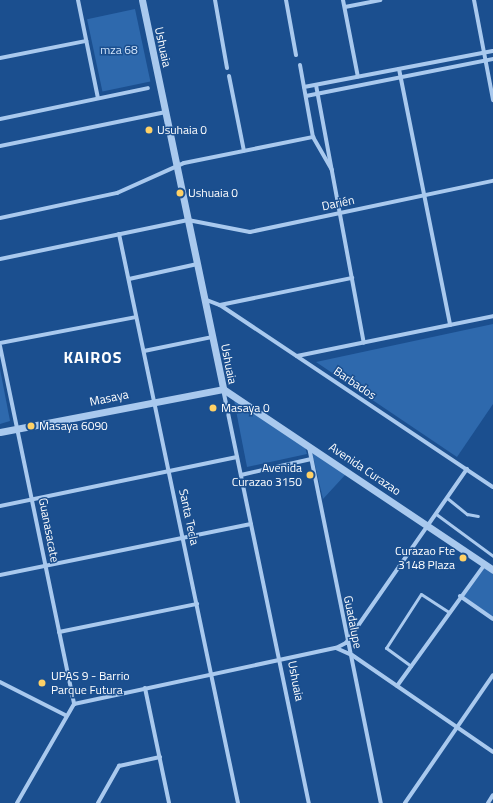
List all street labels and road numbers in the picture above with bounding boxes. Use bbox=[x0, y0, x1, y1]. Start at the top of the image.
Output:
street label: Ushuaia bbox=[152, 26, 174, 68]
street label: Darién bbox=[320, 193, 356, 213]
street label: Ushuaia bbox=[218, 343, 240, 385]
street label: Barbados bbox=[331, 364, 379, 402]
street label: Masaya bbox=[88, 387, 130, 409]
street label: Avenida Curazao bbox=[326, 440, 404, 498]
street label: Santa Tecla bbox=[176, 488, 202, 546]
street label: Guanasacate bbox=[36, 497, 62, 563]
street label: Guadalupe bbox=[341, 594, 365, 650]
street label: Ushuaia bbox=[285, 660, 307, 702]

